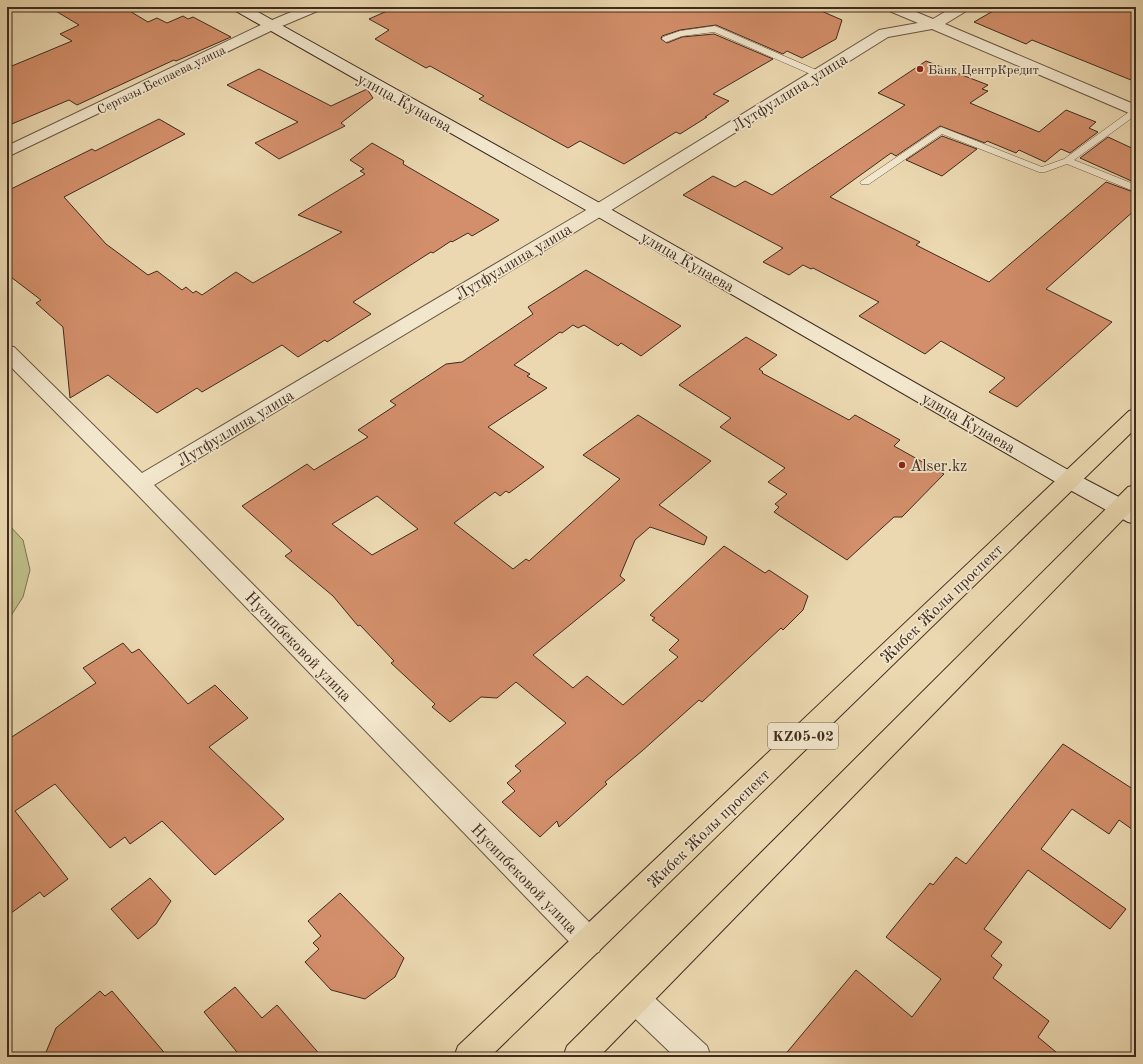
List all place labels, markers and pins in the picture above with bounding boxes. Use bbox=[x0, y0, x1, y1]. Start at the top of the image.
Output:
marker: Банк ЦентрКредит bbox=[915, 64, 925, 74]
place label: Банк ЦентрКредит bbox=[928, 64, 1039, 77]
place label: Alser.kz bbox=[910, 459, 967, 475]
marker: Alser.kz bbox=[897, 460, 907, 470]

